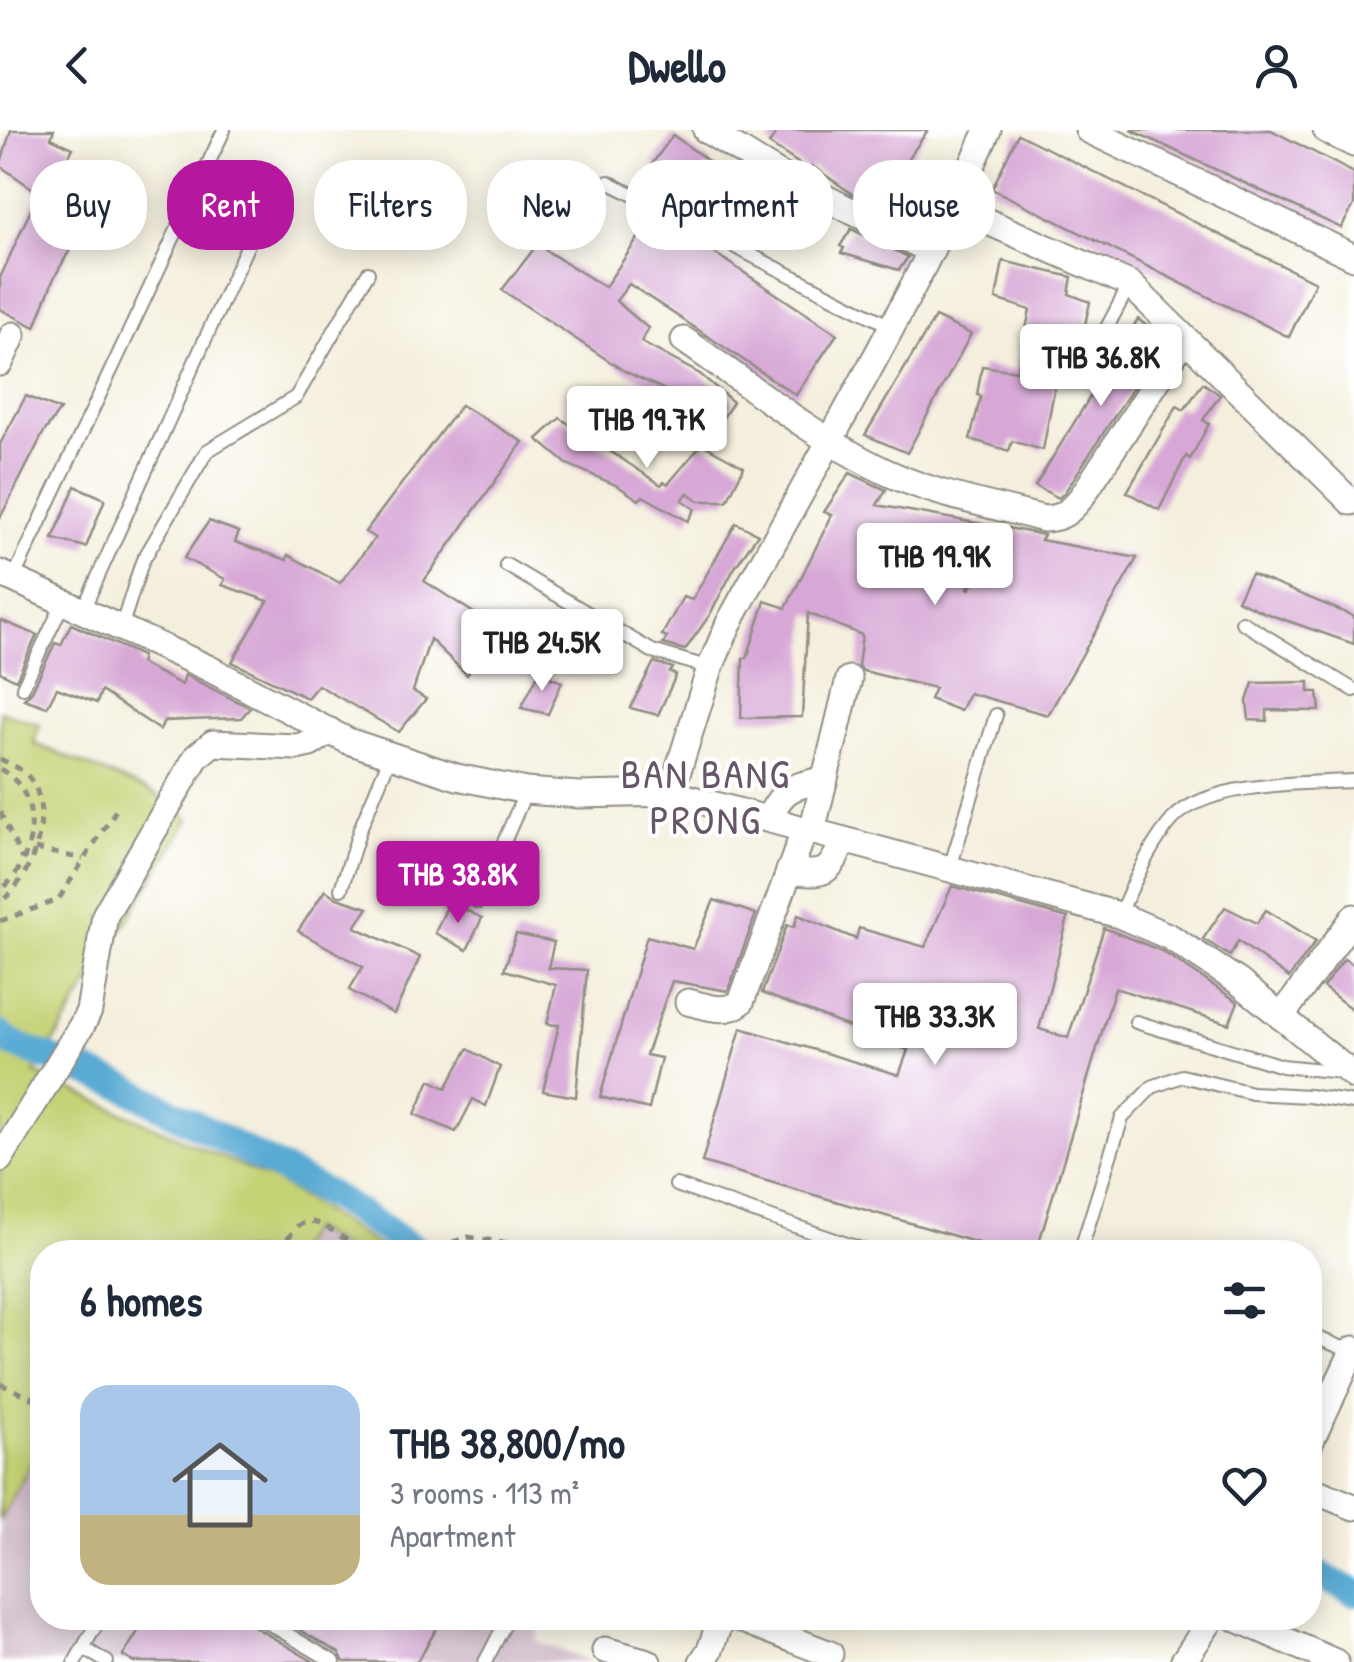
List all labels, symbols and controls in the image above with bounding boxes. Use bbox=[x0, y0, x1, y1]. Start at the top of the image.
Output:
text: Dwello bbox=[628, 35, 726, 96]
icon: back bbox=[50, 38, 105, 93]
icon: person bbox=[1249, 38, 1304, 93]
chip: Buy bbox=[30, 160, 147, 250]
chip: Rent bbox=[167, 160, 294, 250]
chip: Filters bbox=[314, 160, 467, 250]
chip: New bbox=[487, 160, 606, 250]
chip: Apartment bbox=[626, 160, 833, 250]
chip: House bbox=[853, 160, 995, 250]
pin: THB 36.8K bbox=[987, 324, 1215, 409]
text: THB 36.8K bbox=[1042, 335, 1160, 378]
pin: THB 19.7K bbox=[533, 386, 761, 471]
text: THB 19.7K bbox=[589, 397, 705, 440]
pin: THB 19.9K bbox=[821, 523, 1049, 608]
text: THB 19.9K bbox=[879, 534, 991, 577]
pin: THB 24.5K bbox=[428, 609, 656, 694]
text: THB 24.5K bbox=[483, 620, 601, 663]
district label: BAN BANG PRONG bbox=[621, 746, 791, 846]
pin: THB 38.8K bbox=[344, 841, 572, 926]
text: THB 38.8K bbox=[398, 852, 518, 895]
pin: THB 33.3K bbox=[821, 983, 1049, 1068]
text: THB 33.3K bbox=[875, 994, 995, 1037]
text: 6 homes bbox=[80, 1272, 202, 1329]
icon: filters bbox=[1217, 1273, 1272, 1328]
text: THB 38,800/mo bbox=[390, 1414, 625, 1471]
icon: home bbox=[160, 1425, 280, 1545]
icon: heart bbox=[1217, 1458, 1272, 1513]
text: 3 rooms · 113 m² bbox=[390, 1471, 579, 1514]
text: Apartment bbox=[390, 1514, 515, 1557]

